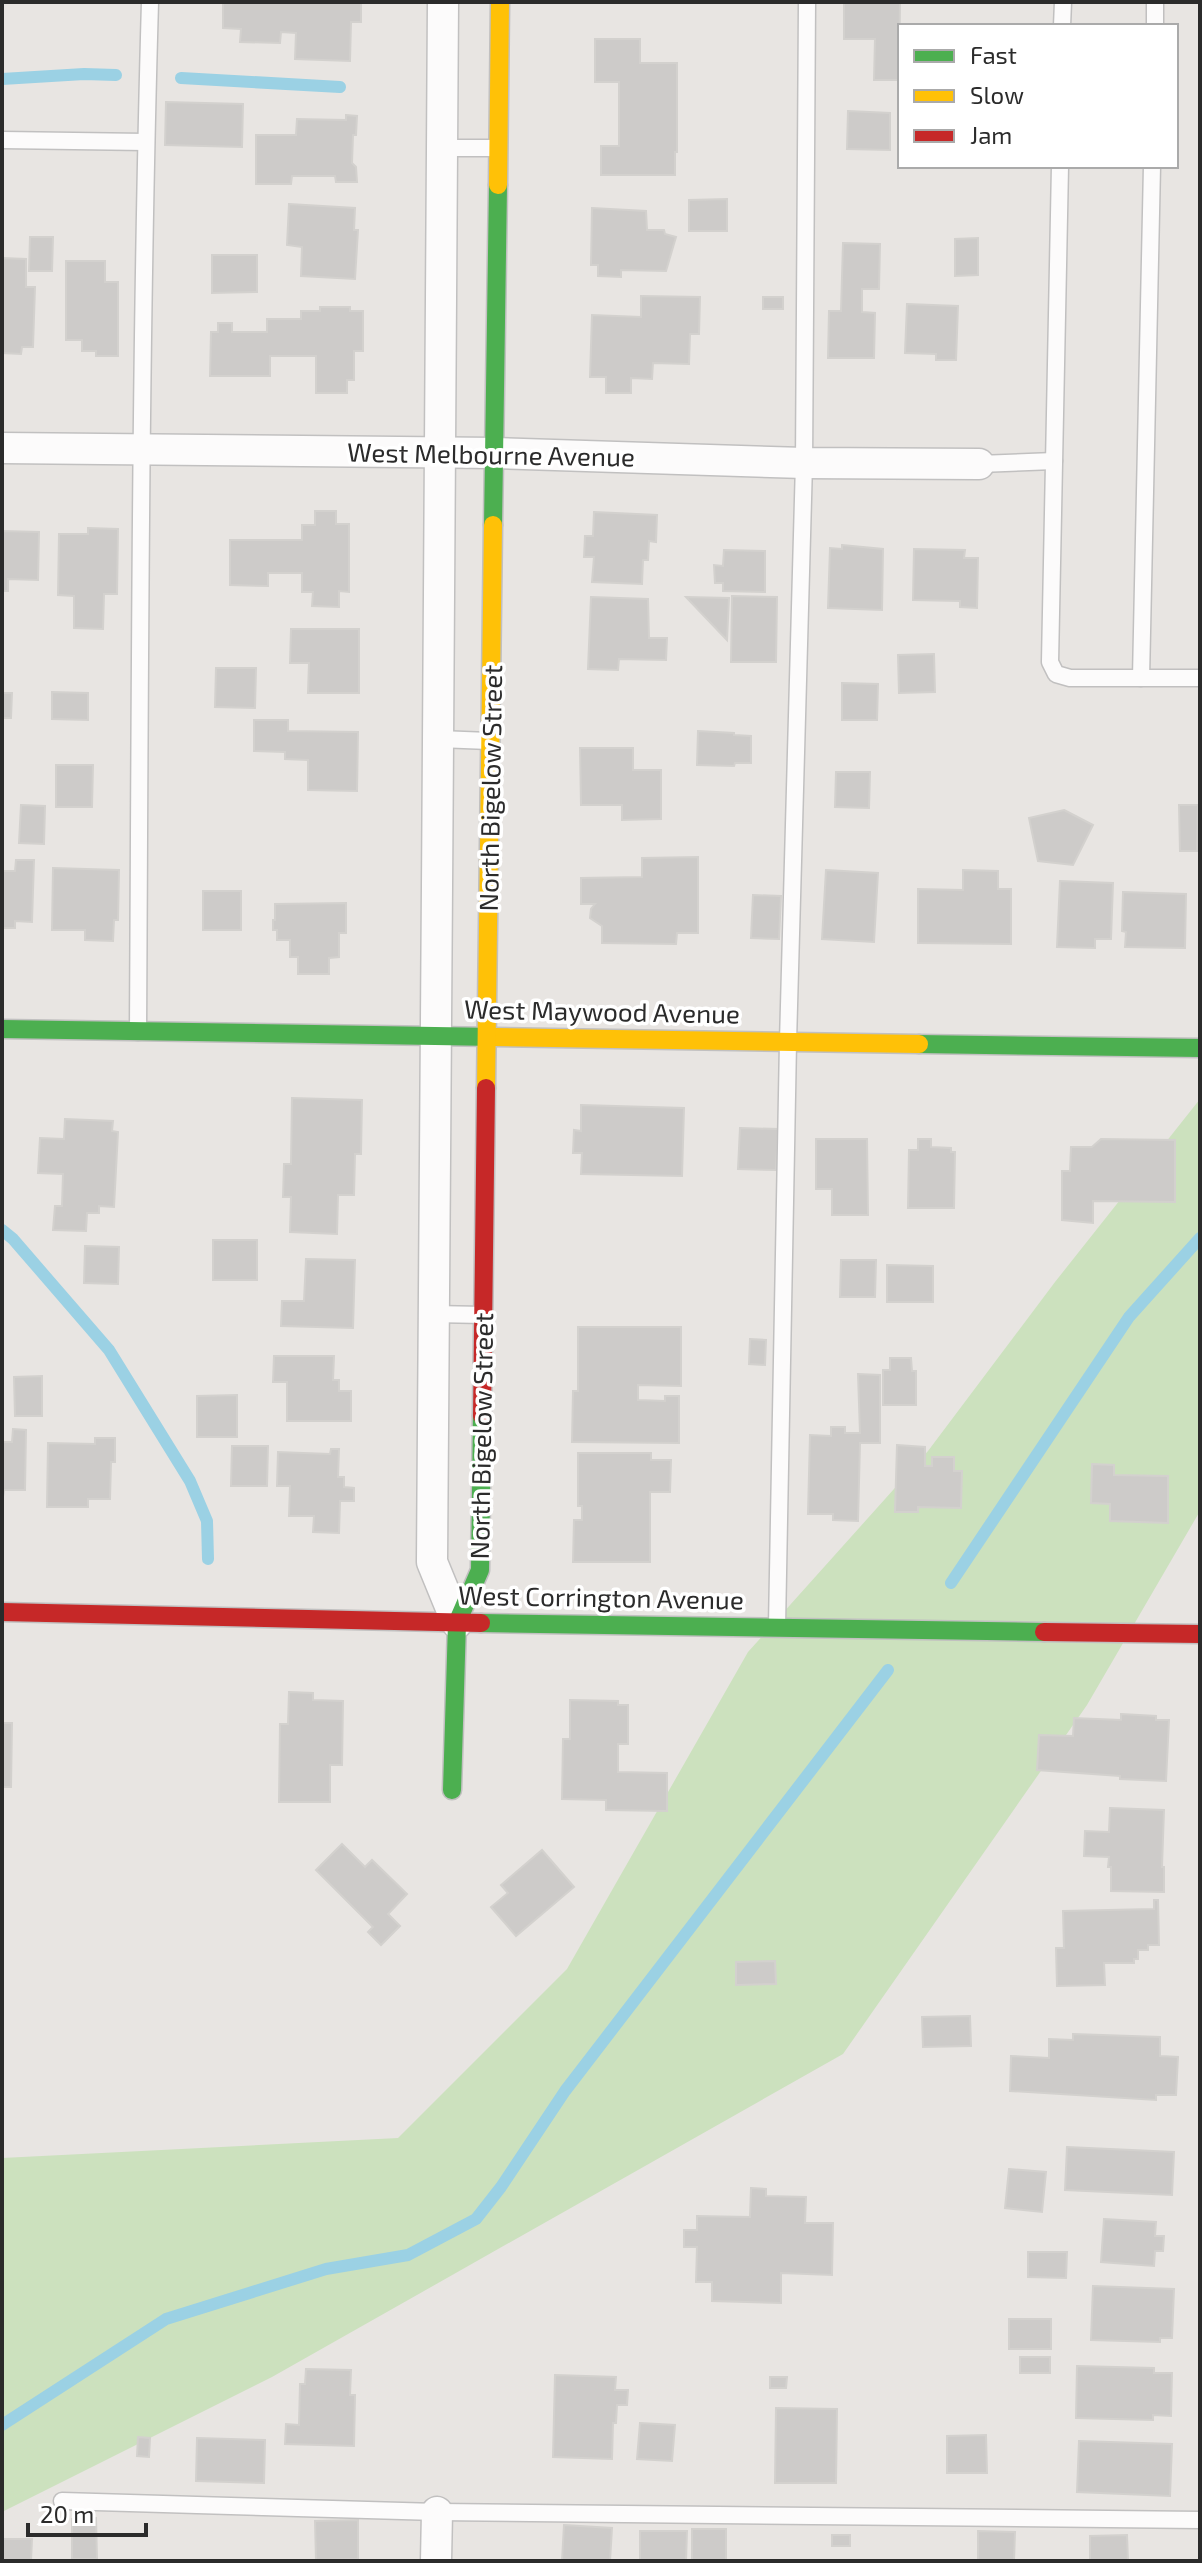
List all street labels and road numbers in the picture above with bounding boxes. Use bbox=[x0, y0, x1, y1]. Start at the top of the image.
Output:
street label: West Melbourne Avenue bbox=[347, 435, 635, 472]
street label: North Bigelow Street bbox=[472, 664, 507, 912]
street label: West Maywood Avenue bbox=[464, 993, 740, 1028]
street label: North Bigelow Street bbox=[463, 1312, 498, 1560]
street label: West Corrington Avenue bbox=[458, 1579, 744, 1614]

